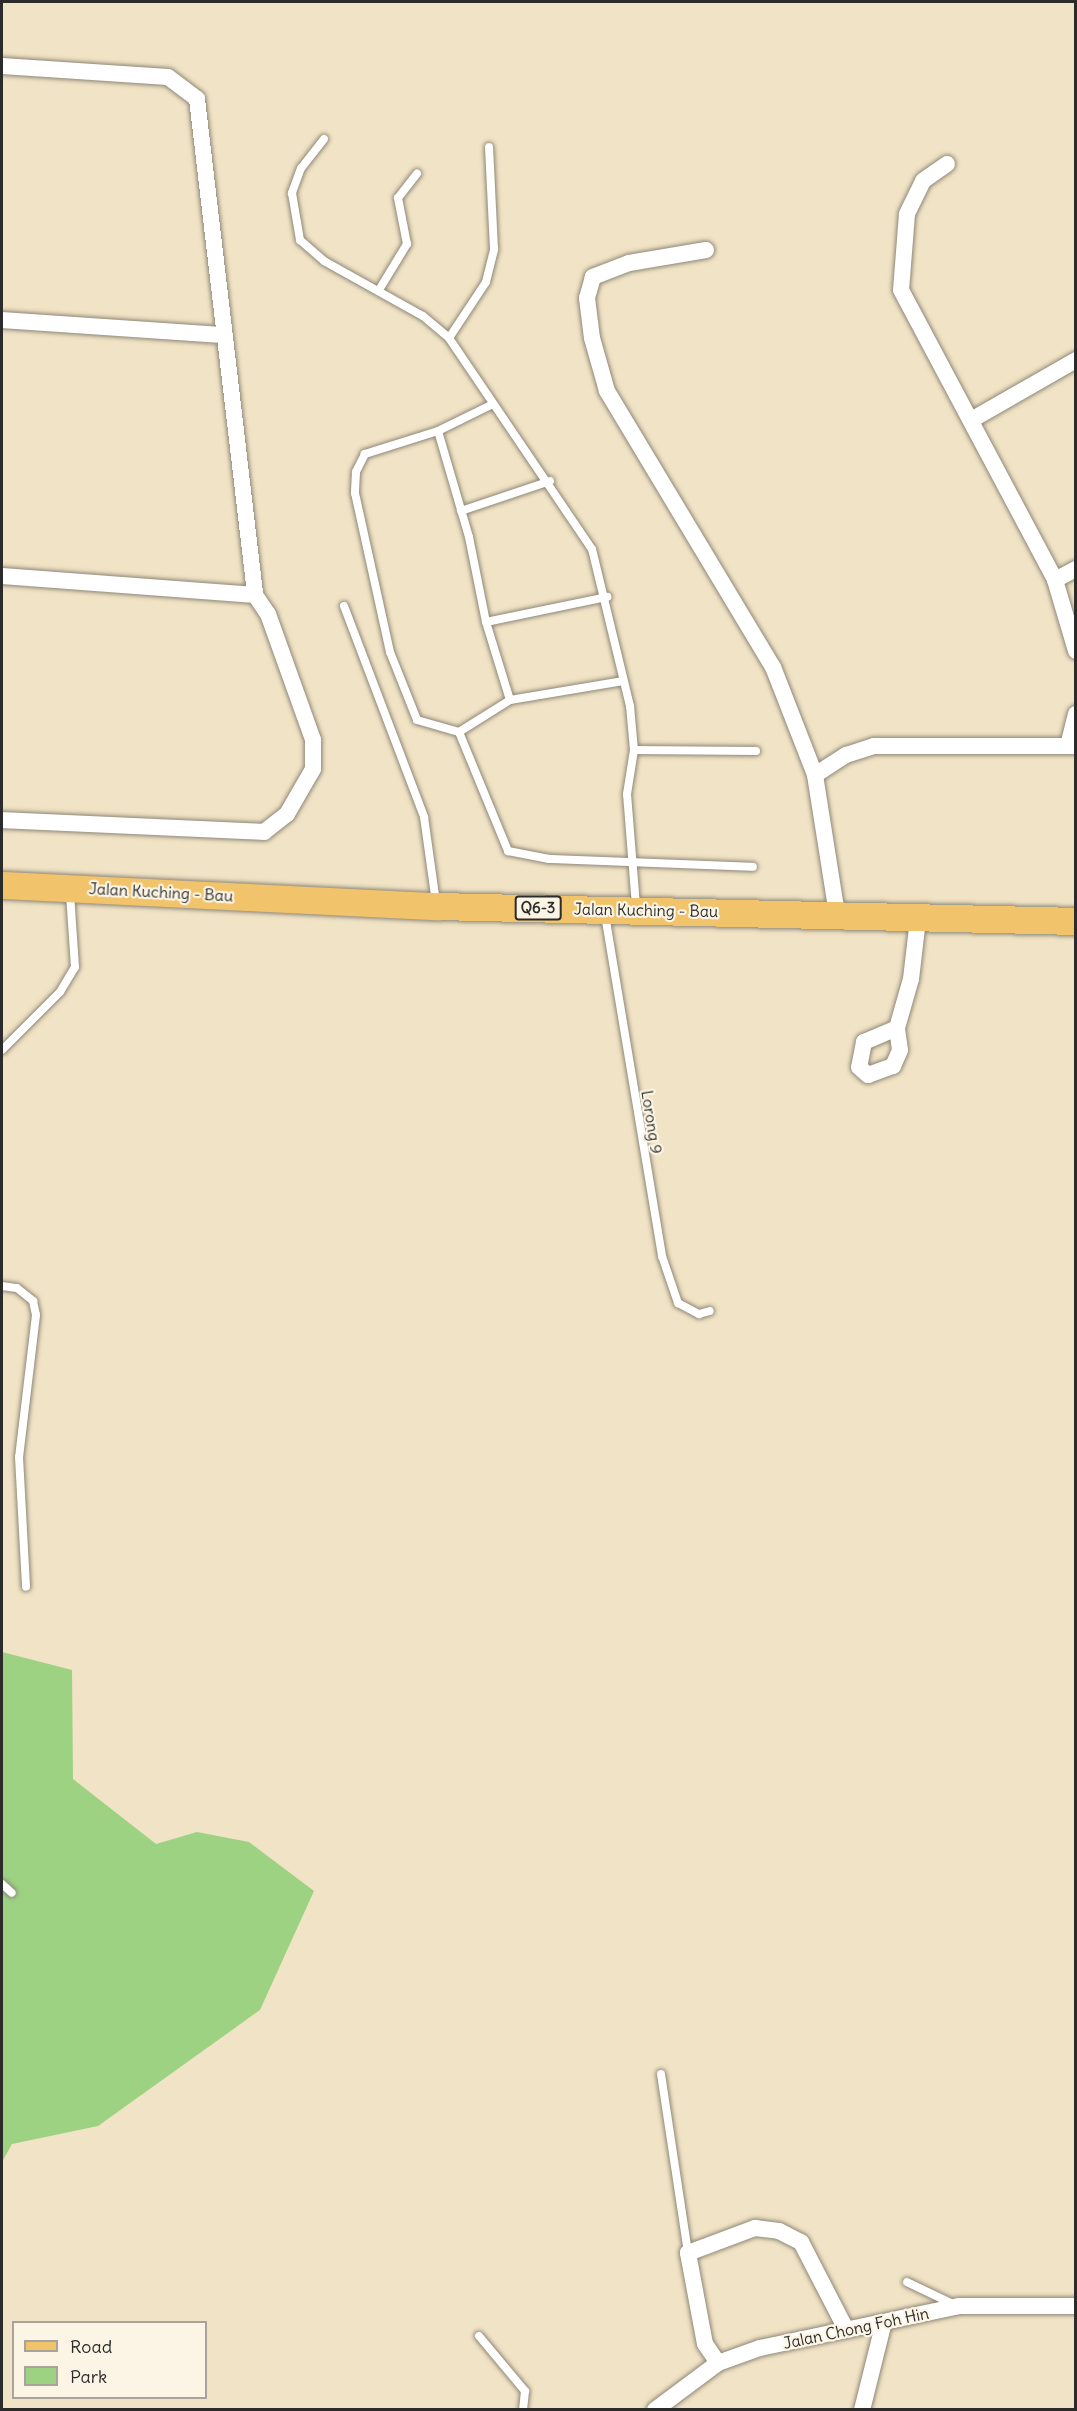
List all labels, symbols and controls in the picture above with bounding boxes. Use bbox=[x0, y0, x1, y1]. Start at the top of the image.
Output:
street label: Jalan Kuching - Bau bbox=[88, 879, 234, 905]
road number: Q6-3 bbox=[514, 896, 562, 920]
street label: Jalan Kuching - Bau bbox=[574, 899, 718, 921]
street label: Lorong 9 bbox=[638, 1089, 666, 1155]
street label: Jalan Chong Foh Hin bbox=[781, 2303, 931, 2353]
legend bbox=[12, 2321, 207, 2399]
text: Road bbox=[70, 2335, 112, 2358]
text: Park bbox=[70, 2365, 107, 2388]

